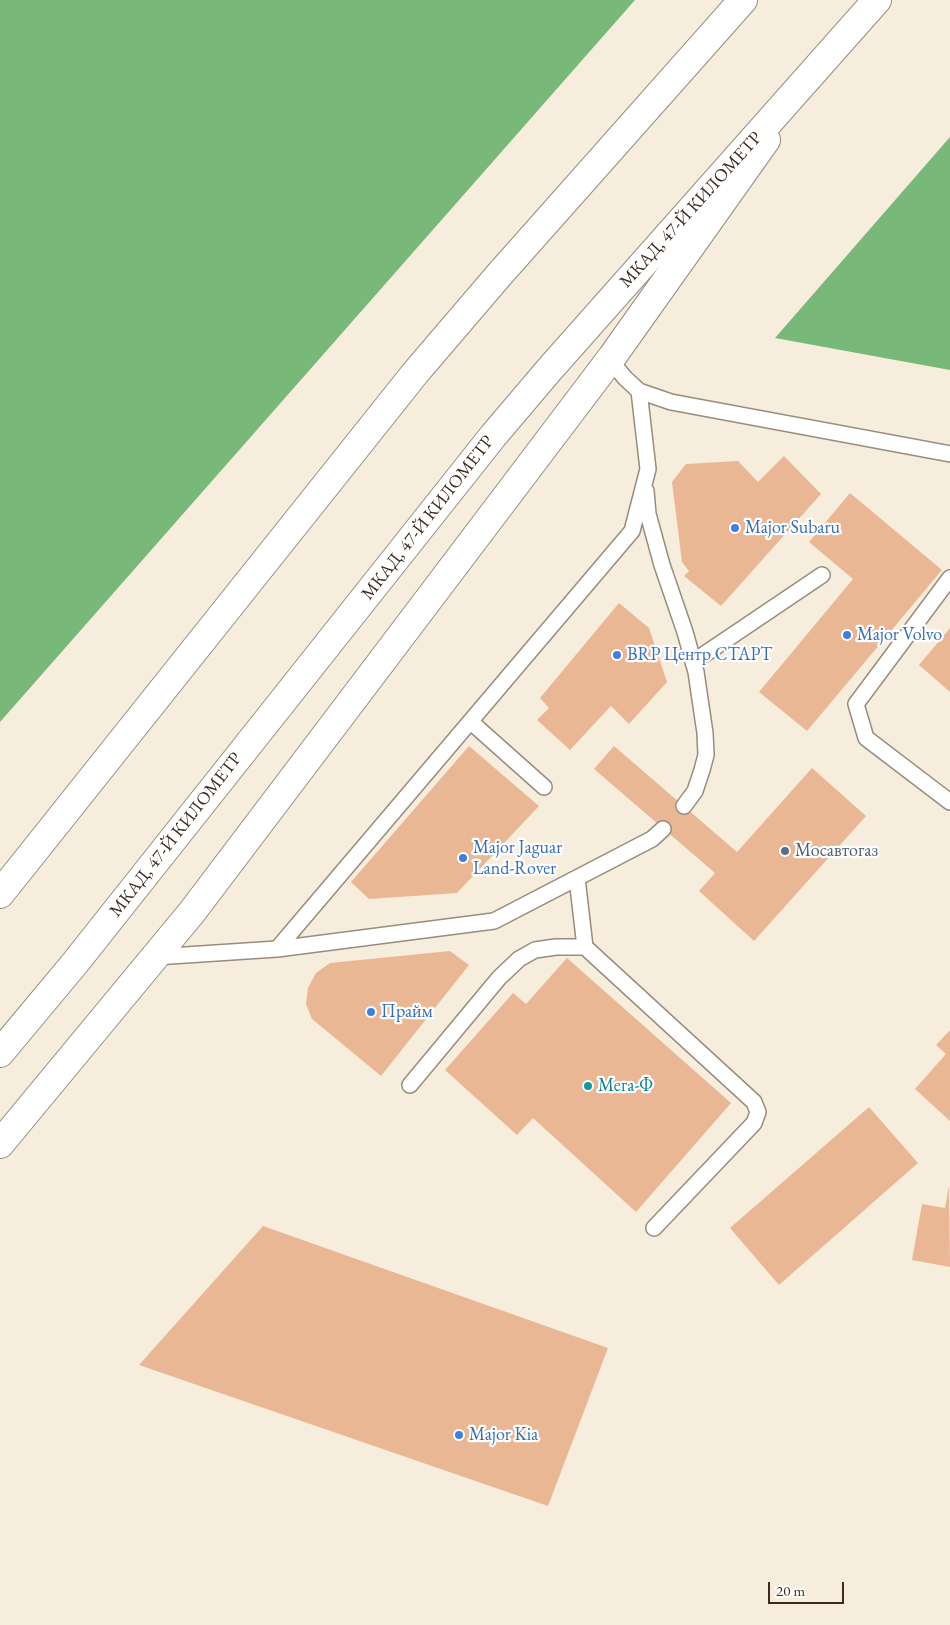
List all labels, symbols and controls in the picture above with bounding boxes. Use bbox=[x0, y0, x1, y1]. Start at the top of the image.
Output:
street label: МКАД, 47-Й КИЛОМЕТР bbox=[615, 128, 767, 292]
street label: МКАД, 47-Й КИЛОМЕТР bbox=[357, 432, 499, 604]
place label: Major Subaru bbox=[745, 517, 840, 539]
marker: Major Subaru bbox=[729, 522, 741, 534]
place label: Major Volvo bbox=[857, 624, 942, 646]
marker: Major Volvo bbox=[841, 629, 853, 641]
place label: BRP Центр СТАРТ bbox=[627, 644, 772, 666]
marker: BRP Центр СТАРТ bbox=[611, 649, 623, 661]
street label: МКАД, 47-Й КИЛОМЕТР bbox=[105, 749, 247, 921]
place label: Major Jaguar Land-Rover bbox=[473, 837, 562, 880]
place label: Мосавтогаз bbox=[795, 840, 878, 862]
marker: Мосавтогаз bbox=[779, 845, 791, 857]
marker: Major Jaguar Land-Rover bbox=[457, 852, 469, 864]
place label: Прайм bbox=[381, 1001, 433, 1023]
marker: Прайм bbox=[365, 1006, 377, 1018]
place label: Мега-Ф bbox=[598, 1075, 653, 1097]
marker: Мега-Ф bbox=[582, 1080, 594, 1092]
place label: Major Kia bbox=[469, 1424, 538, 1446]
marker: Major Kia bbox=[453, 1429, 465, 1441]
scale bar bbox=[770, 1572, 846, 1604]
text: 20 m bbox=[776, 1581, 805, 1600]

